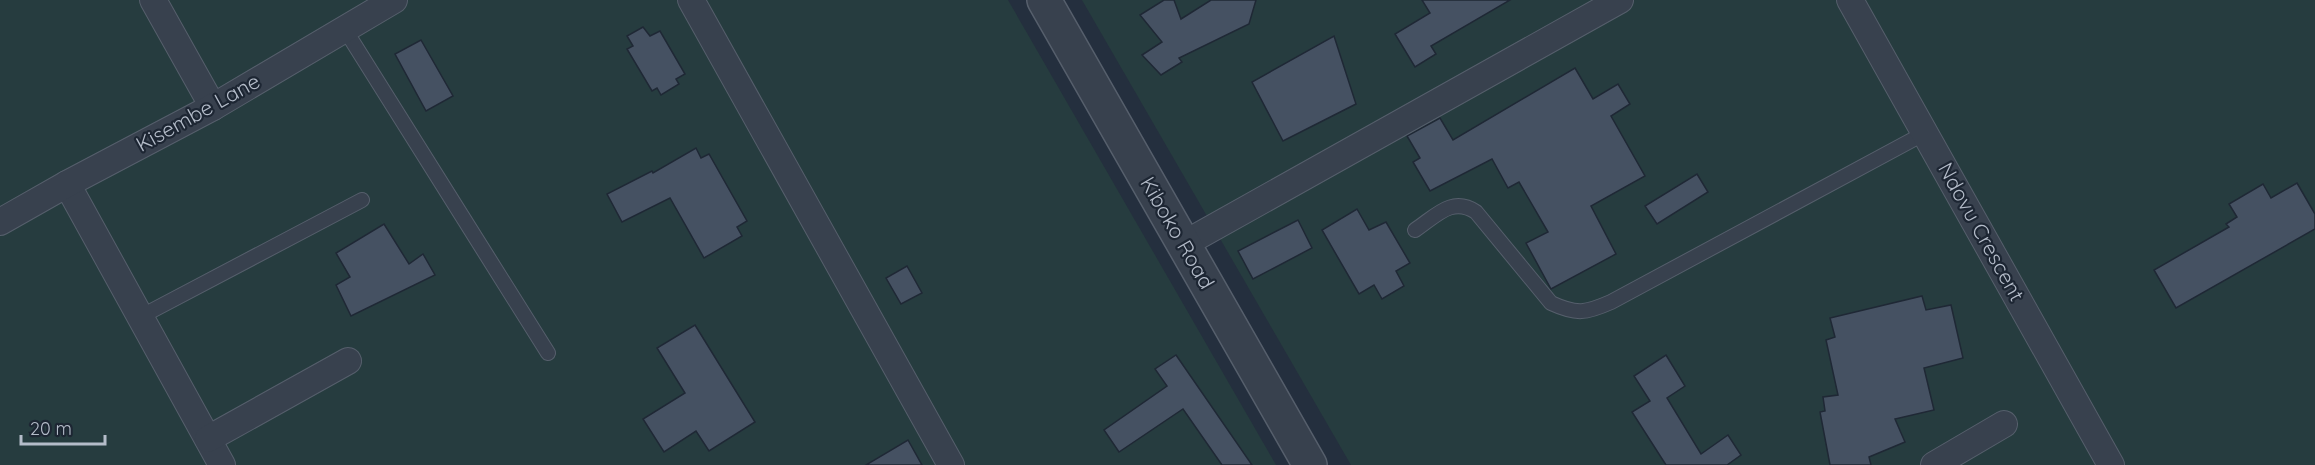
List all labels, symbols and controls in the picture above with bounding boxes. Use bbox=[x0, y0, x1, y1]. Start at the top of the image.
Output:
street label: Kisembe Lane bbox=[131, 67, 264, 157]
street label: Ndovu Crescent bbox=[1933, 158, 2031, 305]
street label: Kiboko Road bbox=[1135, 172, 1220, 293]
scale bar bbox=[21, 408, 105, 446]
text: 20 m bbox=[30, 417, 72, 440]

